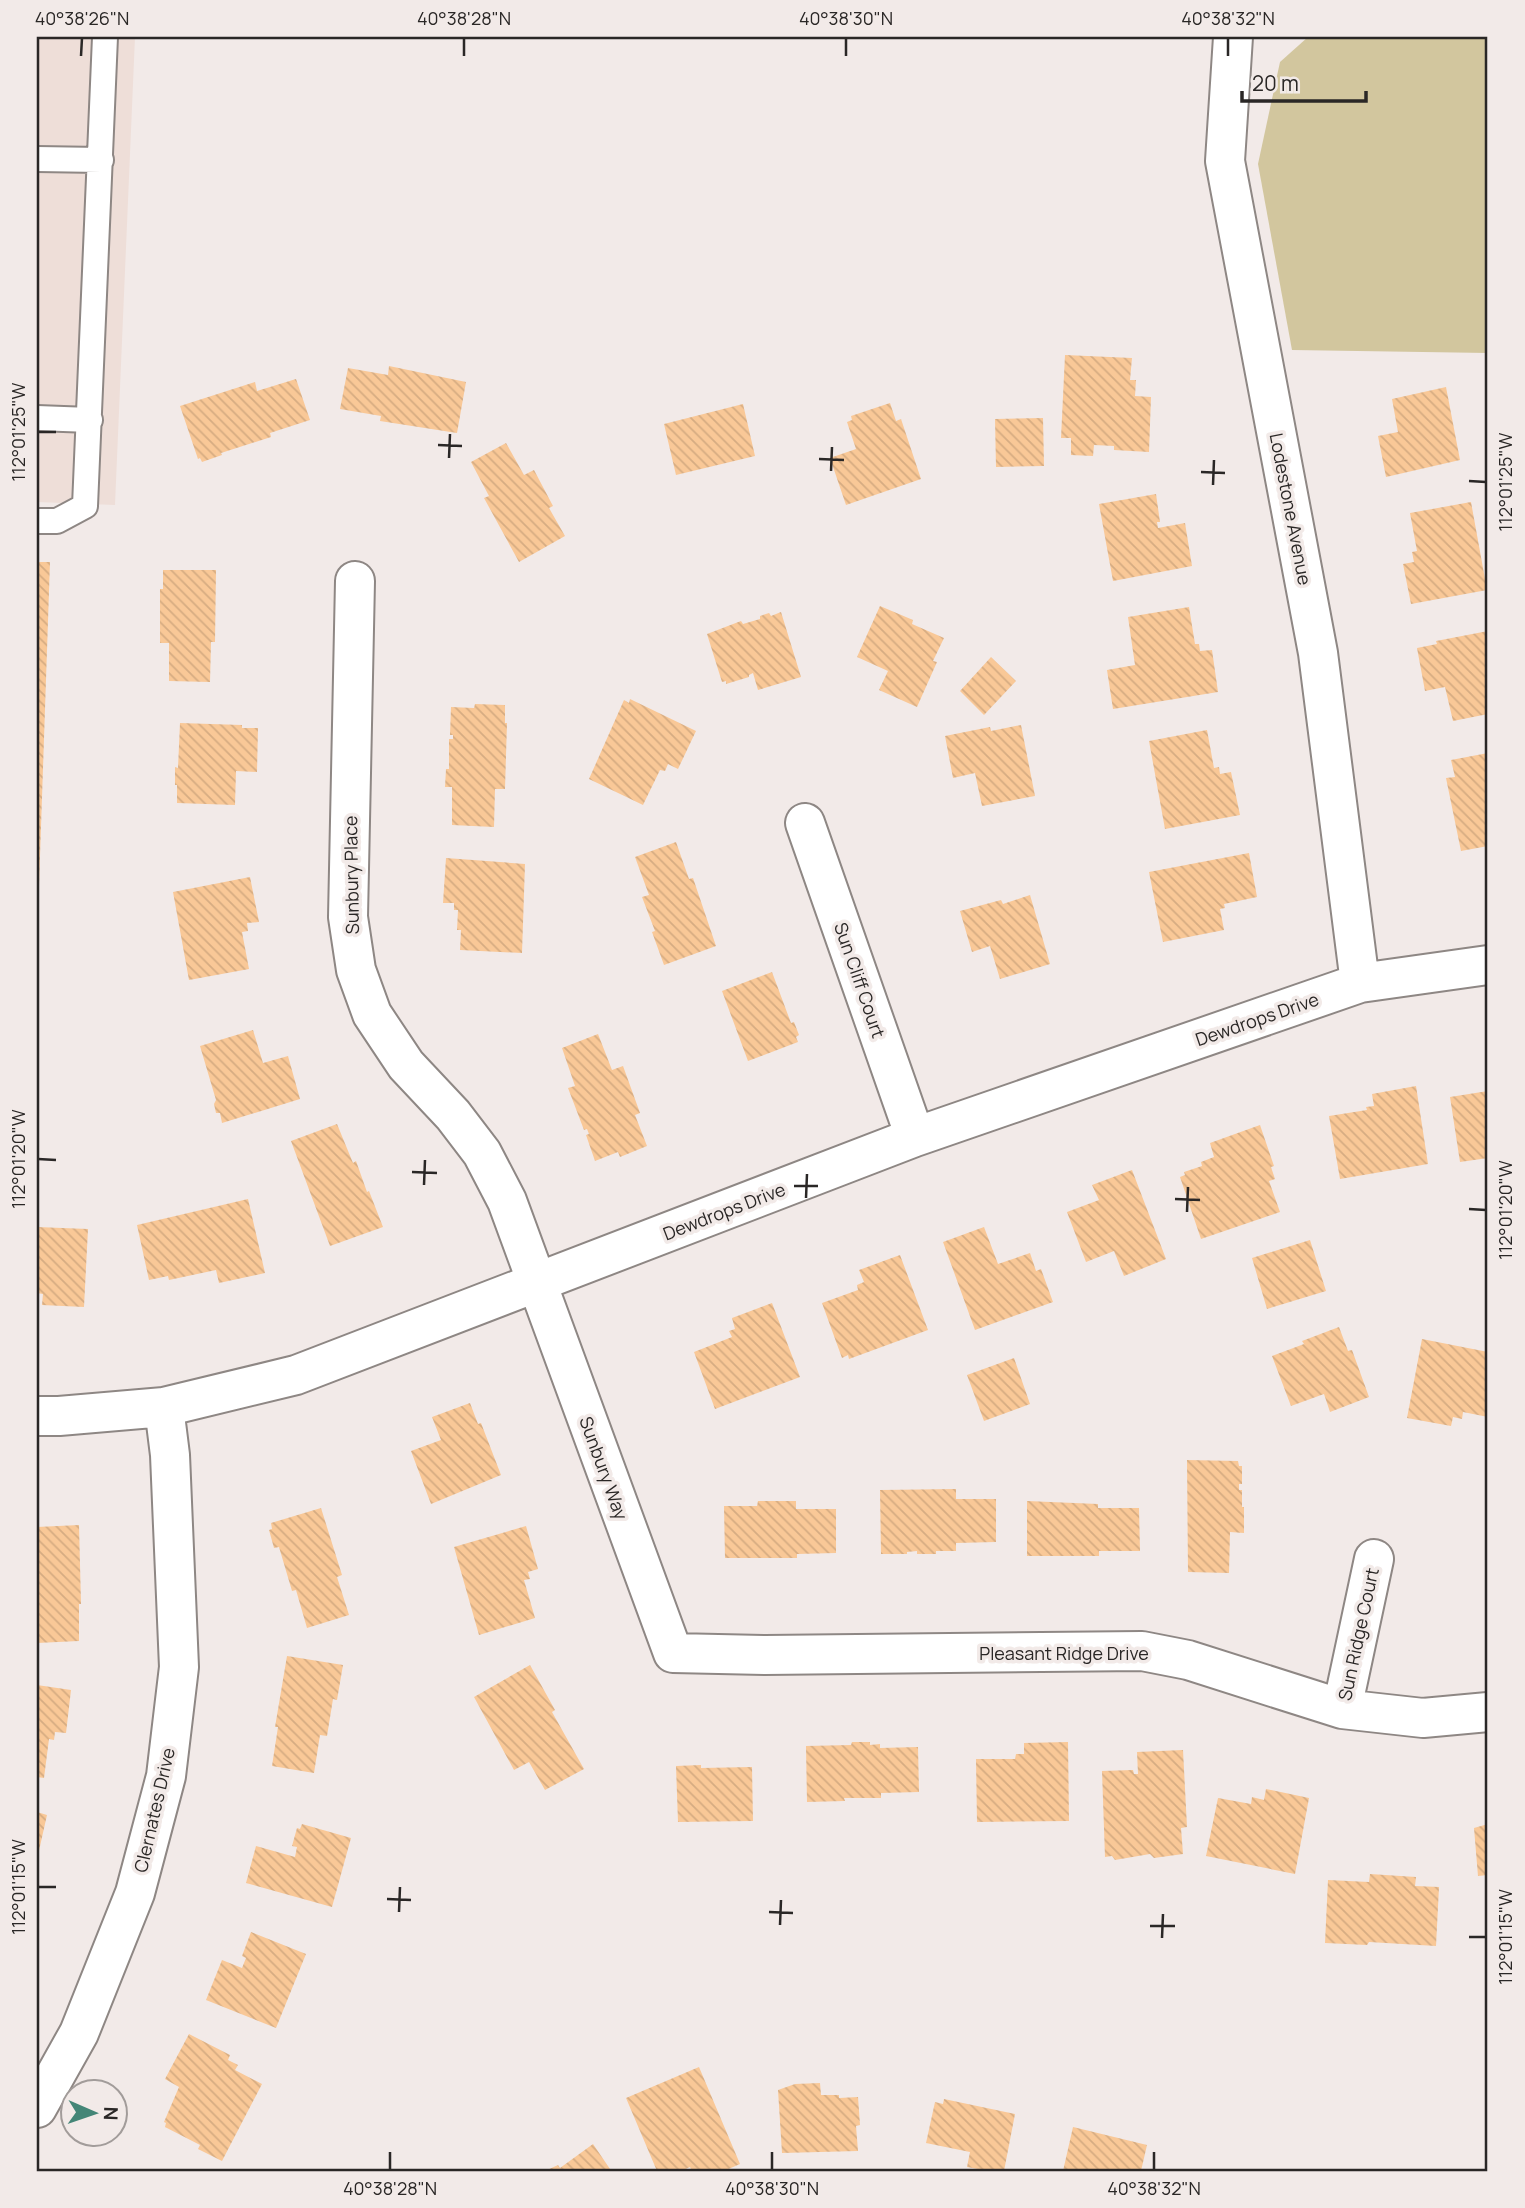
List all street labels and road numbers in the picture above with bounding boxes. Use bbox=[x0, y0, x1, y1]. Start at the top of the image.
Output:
street label: Lodestone Avenue bbox=[1264, 431, 1318, 587]
street label: Sunbury Place bbox=[338, 816, 364, 934]
street label: Sun Cliff Court bbox=[829, 919, 891, 1041]
street label: Dewdrops Drive bbox=[1192, 987, 1322, 1051]
street label: Dewdrops Drive bbox=[659, 1177, 789, 1245]
street label: Sunbury Way bbox=[574, 1413, 634, 1523]
street label: Sun Ridge Court bbox=[1332, 1565, 1384, 1703]
street label: Pleasant Ridge Drive bbox=[979, 1641, 1149, 1665]
street label: Clernates Drive bbox=[128, 1745, 180, 1875]

